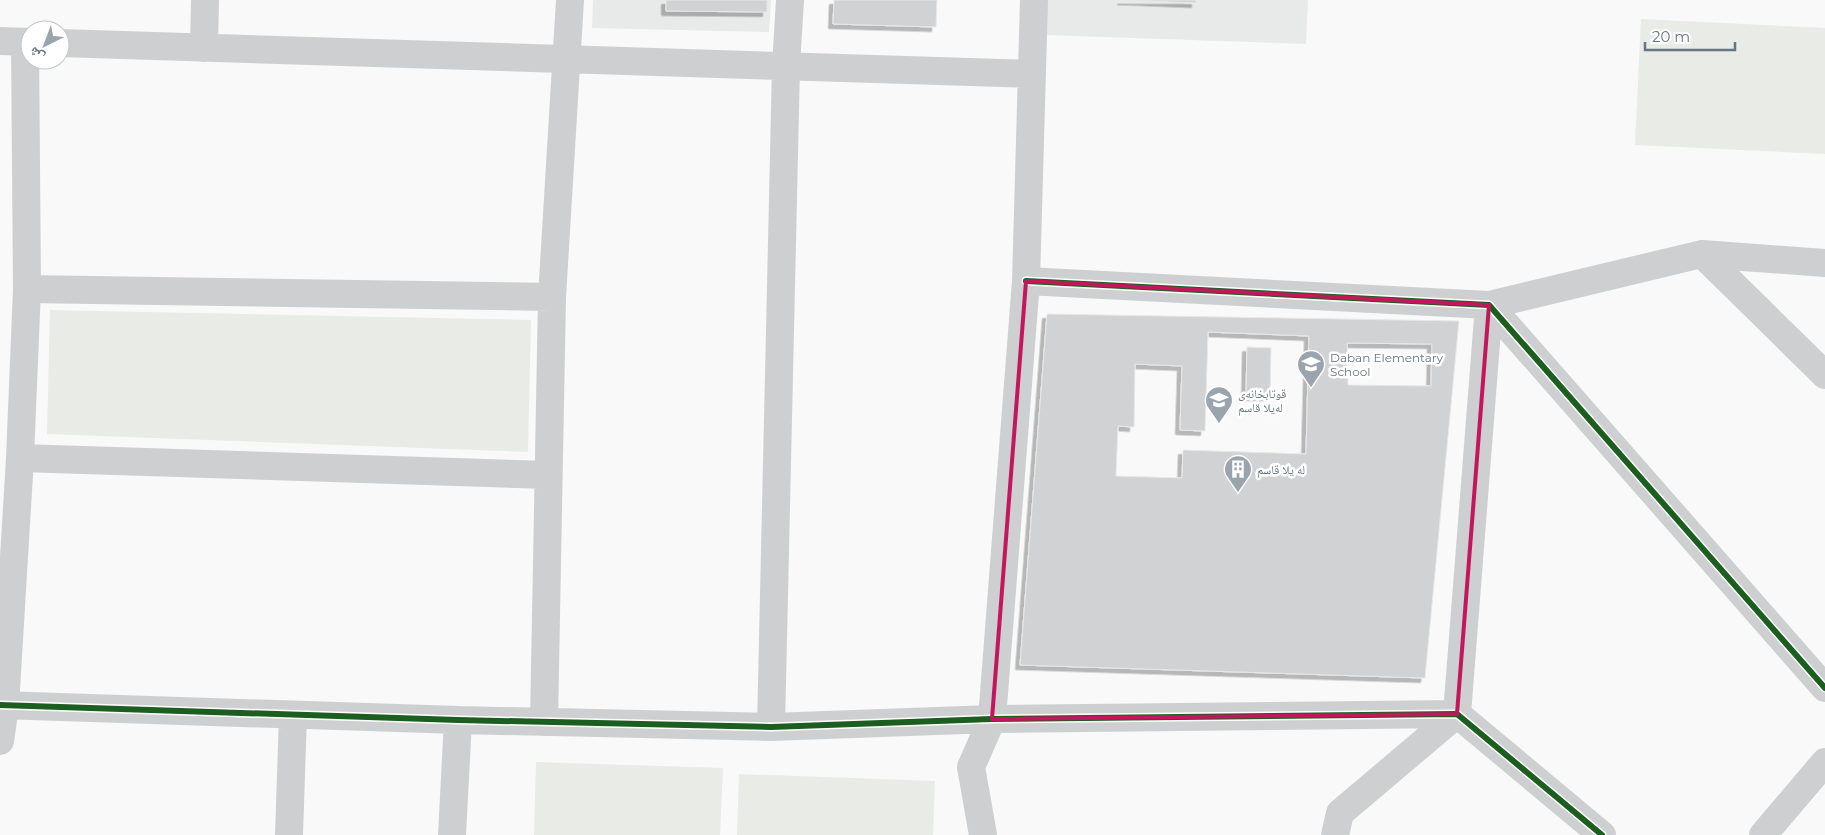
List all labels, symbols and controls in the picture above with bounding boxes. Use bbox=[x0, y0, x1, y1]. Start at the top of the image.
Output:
north arrow bbox=[20, 20, 70, 70]
scale bar bbox=[1645, 20, 1735, 52]
text: 20 m bbox=[1652, 27, 1690, 46]
text: ش bbox=[25, 43, 48, 66]
school or university icon: Daban Elementary School bbox=[1296, 349, 1326, 388]
place label: Daban Elementary School bbox=[1330, 350, 1443, 379]
school or university icon: قوتابخانەی لەیلا قاسم bbox=[1204, 385, 1234, 424]
place label: قوتابخانەی لەیلا قاسم bbox=[1238, 386, 1286, 416]
building icon: له يلا قاسم bbox=[1223, 454, 1253, 493]
place label: له يلا قاسم bbox=[1257, 462, 1305, 478]

